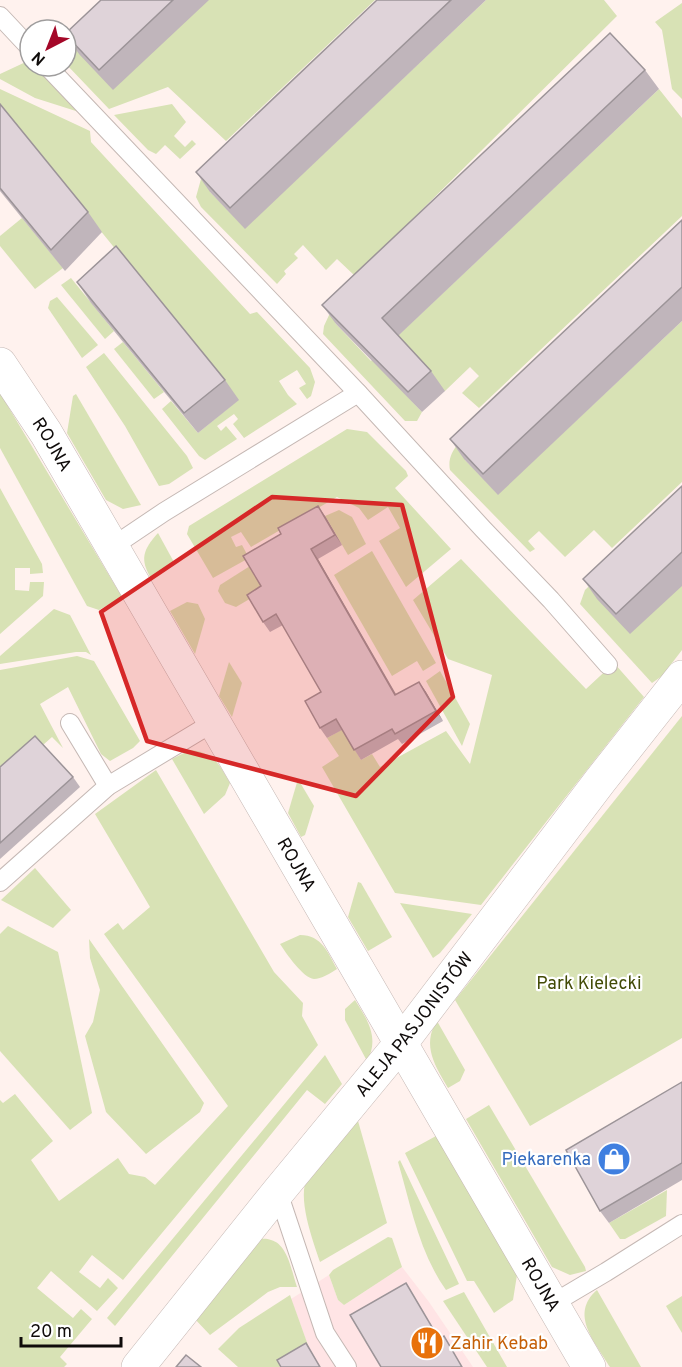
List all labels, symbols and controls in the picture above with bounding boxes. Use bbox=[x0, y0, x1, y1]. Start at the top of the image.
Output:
north arrow bbox=[18, 18, 78, 78]
text: N bbox=[28, 46, 50, 69]
street label: ROJNA bbox=[26, 414, 76, 476]
street label: ROJNA bbox=[271, 834, 320, 897]
street label: ALEJA PASJONISTÓW bbox=[351, 948, 479, 1102]
park label: Park Kielecki bbox=[536, 973, 642, 996]
shop icon: Piekarenka bbox=[596, 1141, 632, 1177]
place label: Piekarenka bbox=[501, 1149, 591, 1172]
street label: ROJNA bbox=[515, 1254, 565, 1317]
scale bar bbox=[21, 1310, 122, 1348]
text: 20 m bbox=[30, 1321, 72, 1344]
restaurant icon: Zahir Kebab bbox=[409, 1325, 445, 1361]
place label: Zahir Kebab bbox=[450, 1333, 548, 1356]

